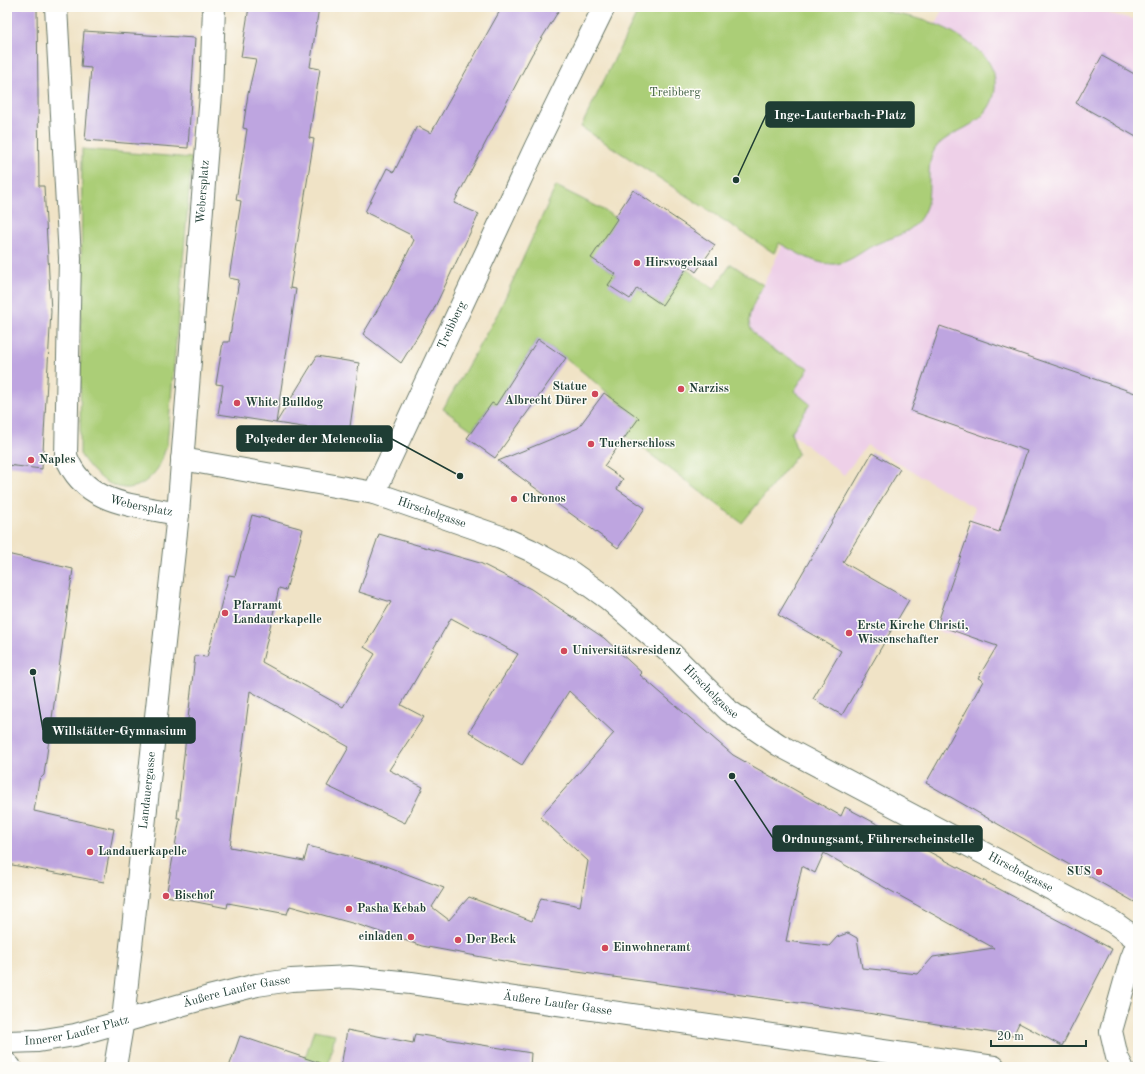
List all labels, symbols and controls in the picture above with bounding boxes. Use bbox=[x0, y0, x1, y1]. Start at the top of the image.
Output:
park label: Treibberg bbox=[649, 87, 701, 99]
callout: Inge-Lauterbach-Platz bbox=[766, 102, 914, 127]
text: Inge-Lauterbach-Platz bbox=[774, 109, 906, 122]
street label: Webersplatz bbox=[195, 160, 212, 224]
place label: Hirsvogelsaal bbox=[645, 257, 718, 269]
marker: Hirsvogelsaal bbox=[632, 258, 642, 268]
street label: Treibberg bbox=[436, 299, 469, 351]
place label: Statue Albrecht Dürer bbox=[505, 381, 587, 407]
place label: Narziss bbox=[689, 383, 729, 395]
marker: Narziss bbox=[676, 384, 686, 394]
marker: Statue Albrecht Dürer bbox=[590, 389, 600, 399]
place label: White Bulldog bbox=[245, 397, 324, 409]
marker: White Bulldog bbox=[232, 398, 242, 408]
callout: Polyeder der Melencolia bbox=[237, 426, 392, 451]
text: Polyeder der Melencolia bbox=[245, 433, 384, 446]
place label: Tucherschloss bbox=[599, 438, 675, 450]
marker: Tucherschloss bbox=[586, 439, 596, 449]
place label: Naples bbox=[39, 454, 75, 466]
marker: Naples bbox=[26, 455, 36, 465]
street label: Webersplatz bbox=[108, 493, 174, 519]
place label: Chronos bbox=[522, 493, 566, 505]
marker: Chronos bbox=[509, 494, 519, 504]
street label: Hirschelgasse bbox=[396, 496, 468, 531]
place label: Pfarramt Landauerkapelle bbox=[233, 600, 322, 626]
marker: Pfarramt Landauerkapelle bbox=[220, 608, 230, 618]
place label: Erste Kirche Christi, Wissenschafter bbox=[857, 620, 968, 646]
marker: Erste Kirche Christi, Wissenschafter bbox=[844, 628, 854, 638]
place label: Universitätsresidenz bbox=[572, 645, 681, 657]
marker: Universitätsresidenz bbox=[559, 646, 569, 656]
street label: Hirschelgasse bbox=[681, 663, 741, 722]
callout: Willstätter-Gymnasium bbox=[43, 718, 195, 743]
text: Willstätter-Gymnasium bbox=[51, 725, 187, 738]
street label: Landauergasse bbox=[138, 750, 158, 830]
callout: Ordnungsamt, Führerscheinstelle bbox=[773, 826, 982, 851]
text: Ordnungsamt, Führerscheinstelle bbox=[782, 833, 974, 846]
place label: Landauerkapelle bbox=[98, 846, 187, 858]
marker: Landauerkapelle bbox=[85, 847, 95, 857]
street label: Hirschelgasse bbox=[986, 851, 1055, 895]
place label: SUS bbox=[1067, 866, 1091, 878]
marker: SUS bbox=[1094, 867, 1104, 877]
place label: Bischof bbox=[174, 890, 215, 902]
marker: Bischof bbox=[161, 891, 171, 901]
place label: Pasha Kebab bbox=[357, 903, 426, 915]
marker: Pasha Kebab bbox=[344, 904, 354, 914]
place label: einladen bbox=[359, 931, 403, 943]
marker: einladen bbox=[406, 932, 416, 942]
place label: Der Beck bbox=[466, 934, 516, 946]
marker: Der Beck bbox=[453, 935, 463, 945]
place label: Einwohneramt bbox=[613, 942, 691, 954]
marker: Einwohneramt bbox=[600, 943, 610, 953]
street label: Äußere Laufer Gasse bbox=[180, 974, 292, 1010]
street label: Äußere Laufer Gasse bbox=[502, 986, 613, 1018]
street label: Innerer Laufer Platz bbox=[24, 1014, 131, 1047]
scale bar bbox=[991, 1022, 1086, 1048]
text: 20 m bbox=[997, 1031, 1024, 1043]

